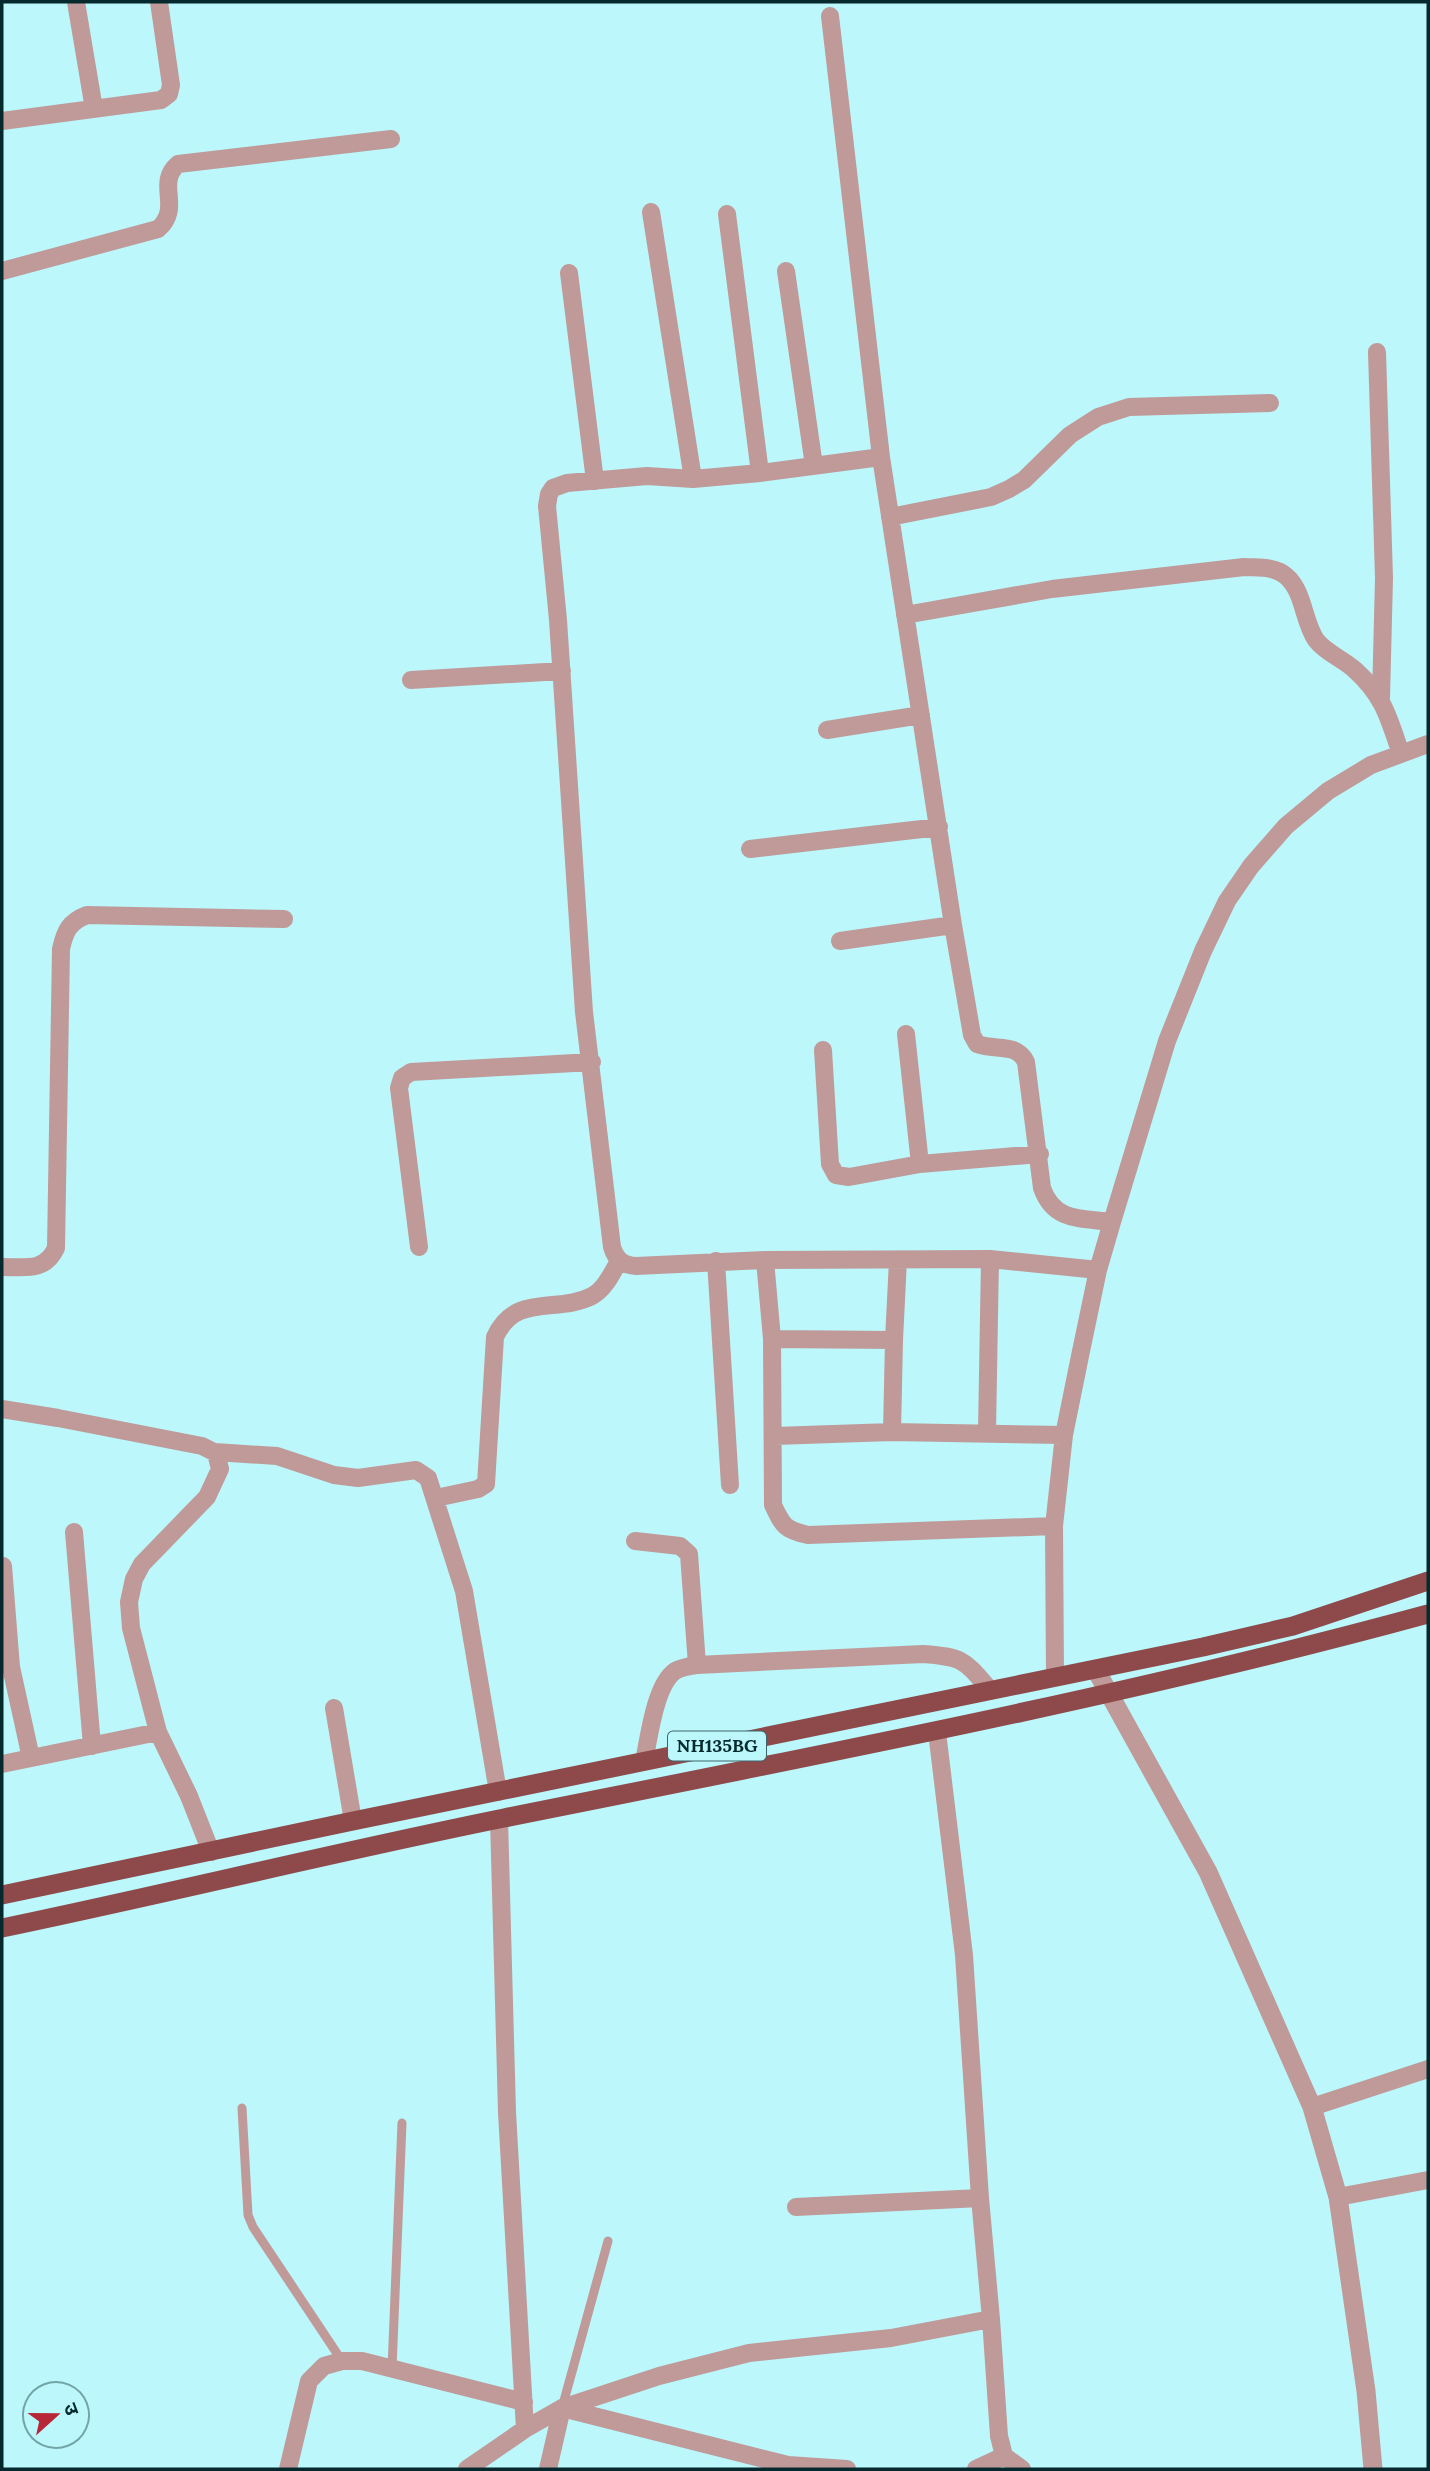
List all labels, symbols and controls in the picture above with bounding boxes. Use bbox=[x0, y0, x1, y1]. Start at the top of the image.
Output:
road number: NH135BG bbox=[668, 1731, 766, 1760]
north arrow bbox=[21, 2380, 91, 2450]
text: उ bbox=[59, 2399, 85, 2419]

